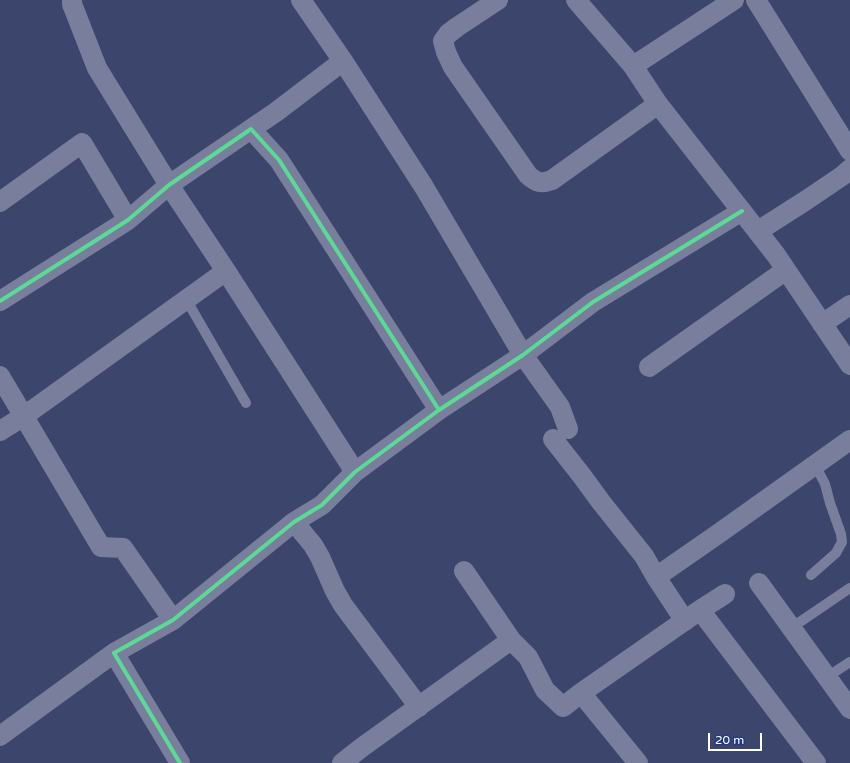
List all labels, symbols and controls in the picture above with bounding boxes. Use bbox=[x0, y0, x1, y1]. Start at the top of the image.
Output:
scale bar bbox=[710, 725, 764, 751]
text: 20 m bbox=[715, 733, 744, 747]

